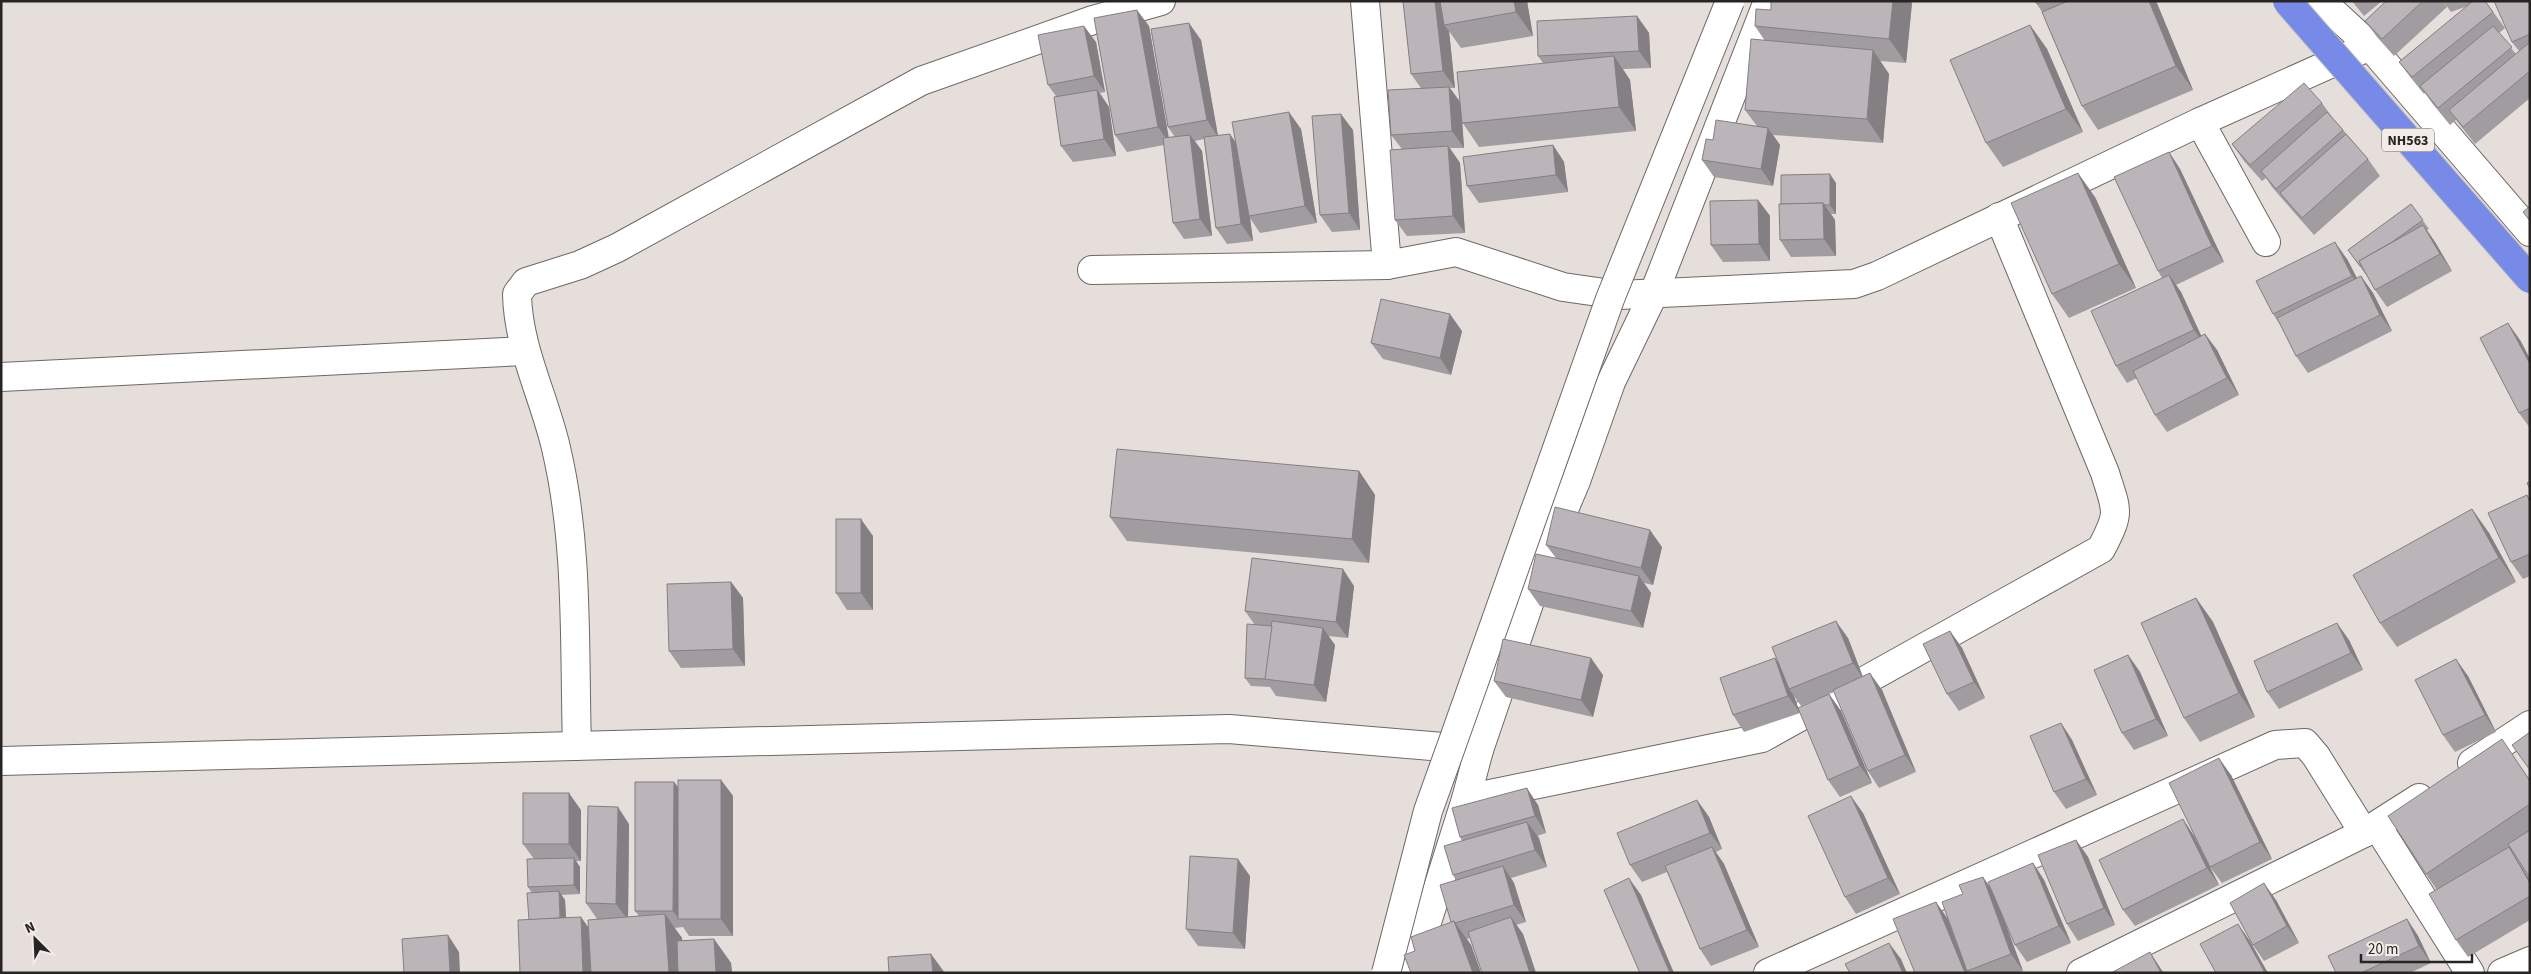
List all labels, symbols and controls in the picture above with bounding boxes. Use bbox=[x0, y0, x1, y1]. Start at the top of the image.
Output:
road number: NH563 bbox=[2382, 128, 2434, 152]
north arrow bbox=[10, 914, 60, 964]
text: N bbox=[22, 917, 38, 939]
scale bar bbox=[2361, 932, 2472, 964]
text: 20 m bbox=[2368, 939, 2398, 960]

